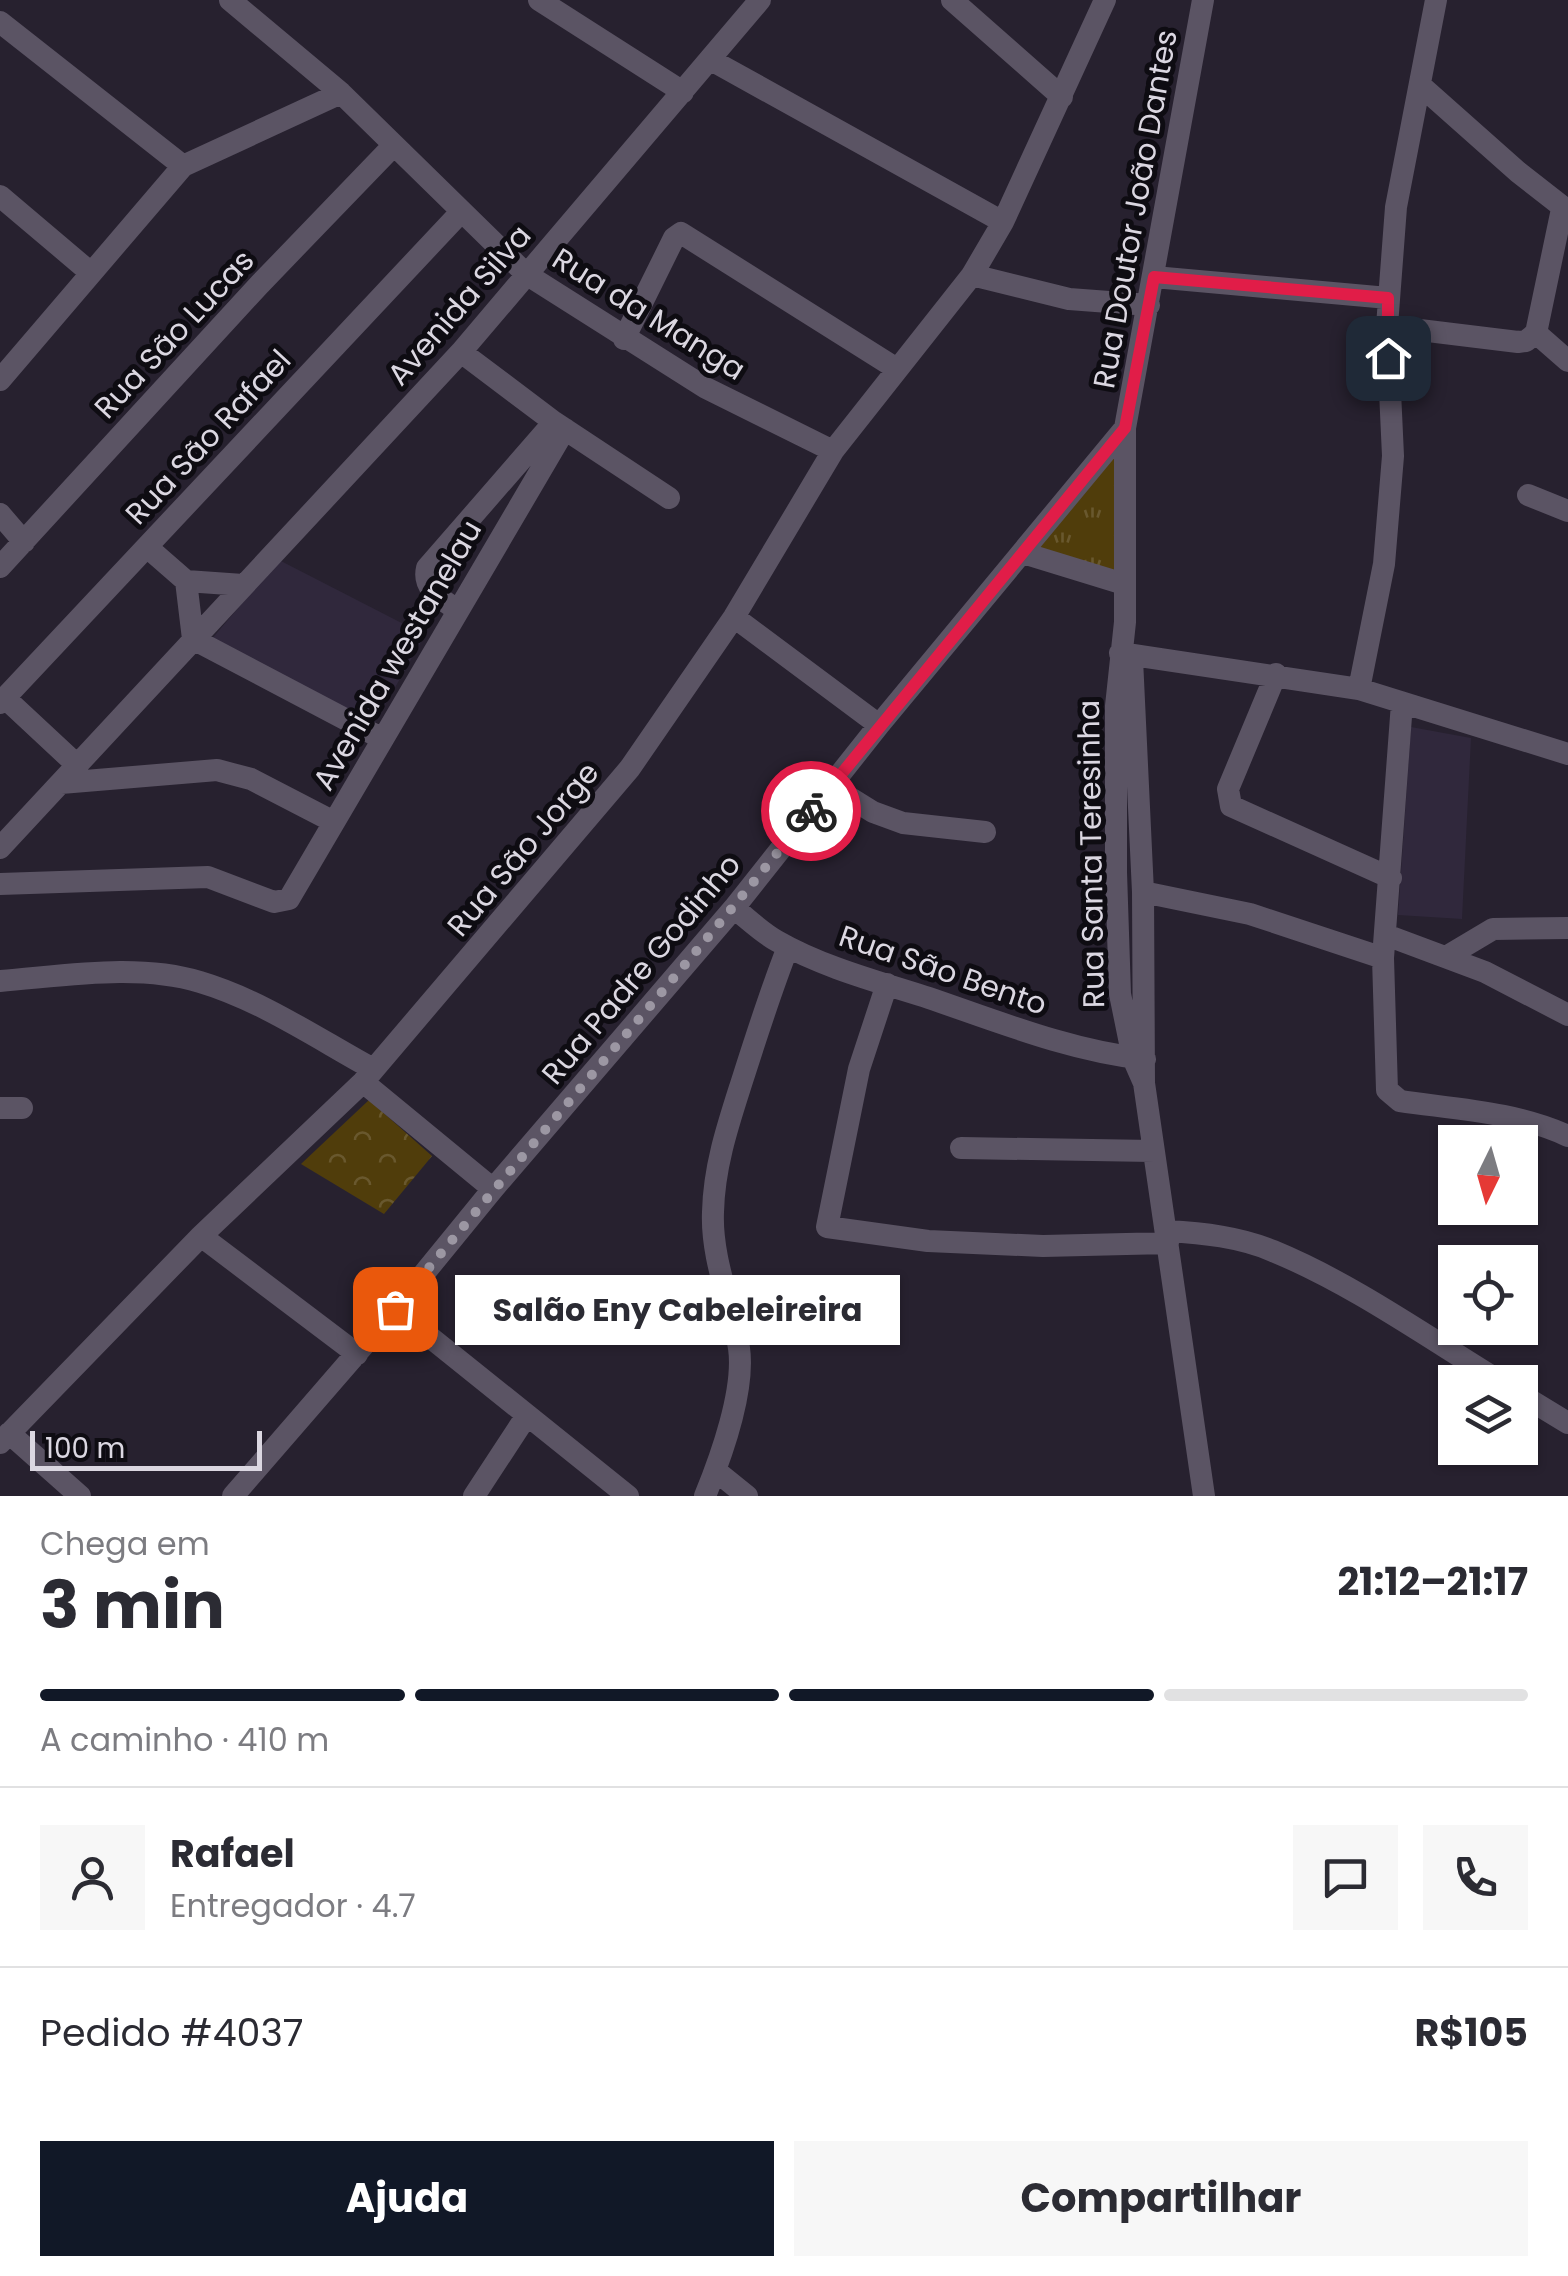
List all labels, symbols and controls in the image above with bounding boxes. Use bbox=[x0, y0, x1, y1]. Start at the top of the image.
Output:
street label: Rua Doutor João Dantes bbox=[1082, 26, 1188, 392]
street label: Avenida Silva bbox=[377, 215, 541, 395]
street label: Rua da Manga bbox=[544, 237, 754, 391]
street label: Rua São Lucas bbox=[84, 240, 264, 428]
pin bbox=[1346, 316, 1431, 401]
icon: home bbox=[1361, 331, 1416, 386]
street label: Rua São Rafael bbox=[115, 340, 301, 534]
street label: Avenida westanelau bbox=[302, 512, 492, 798]
street label: Rua Santa Teresinha bbox=[1067, 699, 1115, 1009]
street label: Rua São Jorge bbox=[437, 752, 609, 946]
courier bbox=[761, 761, 861, 861]
icon: bike bbox=[784, 784, 839, 839]
street label: Rua Padre Godinho bbox=[532, 844, 750, 1094]
street label: Rua São Bento bbox=[833, 914, 1053, 1026]
north arrow bbox=[1438, 1125, 1538, 1225]
map controls bbox=[1438, 1125, 1538, 1465]
button: locate bbox=[1438, 1245, 1538, 1345]
pin bbox=[353, 1267, 438, 1352]
callout: Salão Eny Cabeleireira bbox=[455, 1274, 900, 1344]
icon: bag bbox=[368, 1282, 423, 1337]
text: Salão Eny Cabeleireira bbox=[492, 1287, 863, 1332]
button: layers bbox=[1438, 1365, 1538, 1465]
scale bar bbox=[30, 1426, 262, 1470]
text: 100 m bbox=[45, 1429, 125, 1468]
text: Chega em bbox=[40, 1521, 210, 1566]
text: 21:12–21:17 bbox=[1337, 1555, 1528, 1608]
text: 3 min bbox=[40, 1560, 225, 1651]
text: A caminho · 410 m bbox=[40, 1717, 329, 1762]
button: person bbox=[40, 1825, 145, 1930]
button: chat bbox=[1293, 1825, 1398, 1930]
button: phone bbox=[1423, 1825, 1528, 1930]
text: Rafael bbox=[170, 1827, 295, 1880]
text: Entregador · 4.7 bbox=[170, 1883, 416, 1928]
text: Pedido #4037 bbox=[40, 2006, 304, 2059]
text: R$105 bbox=[1414, 2006, 1528, 2059]
button: Ajuda bbox=[40, 2141, 774, 2256]
button: Compartilhar bbox=[794, 2141, 1528, 2256]

